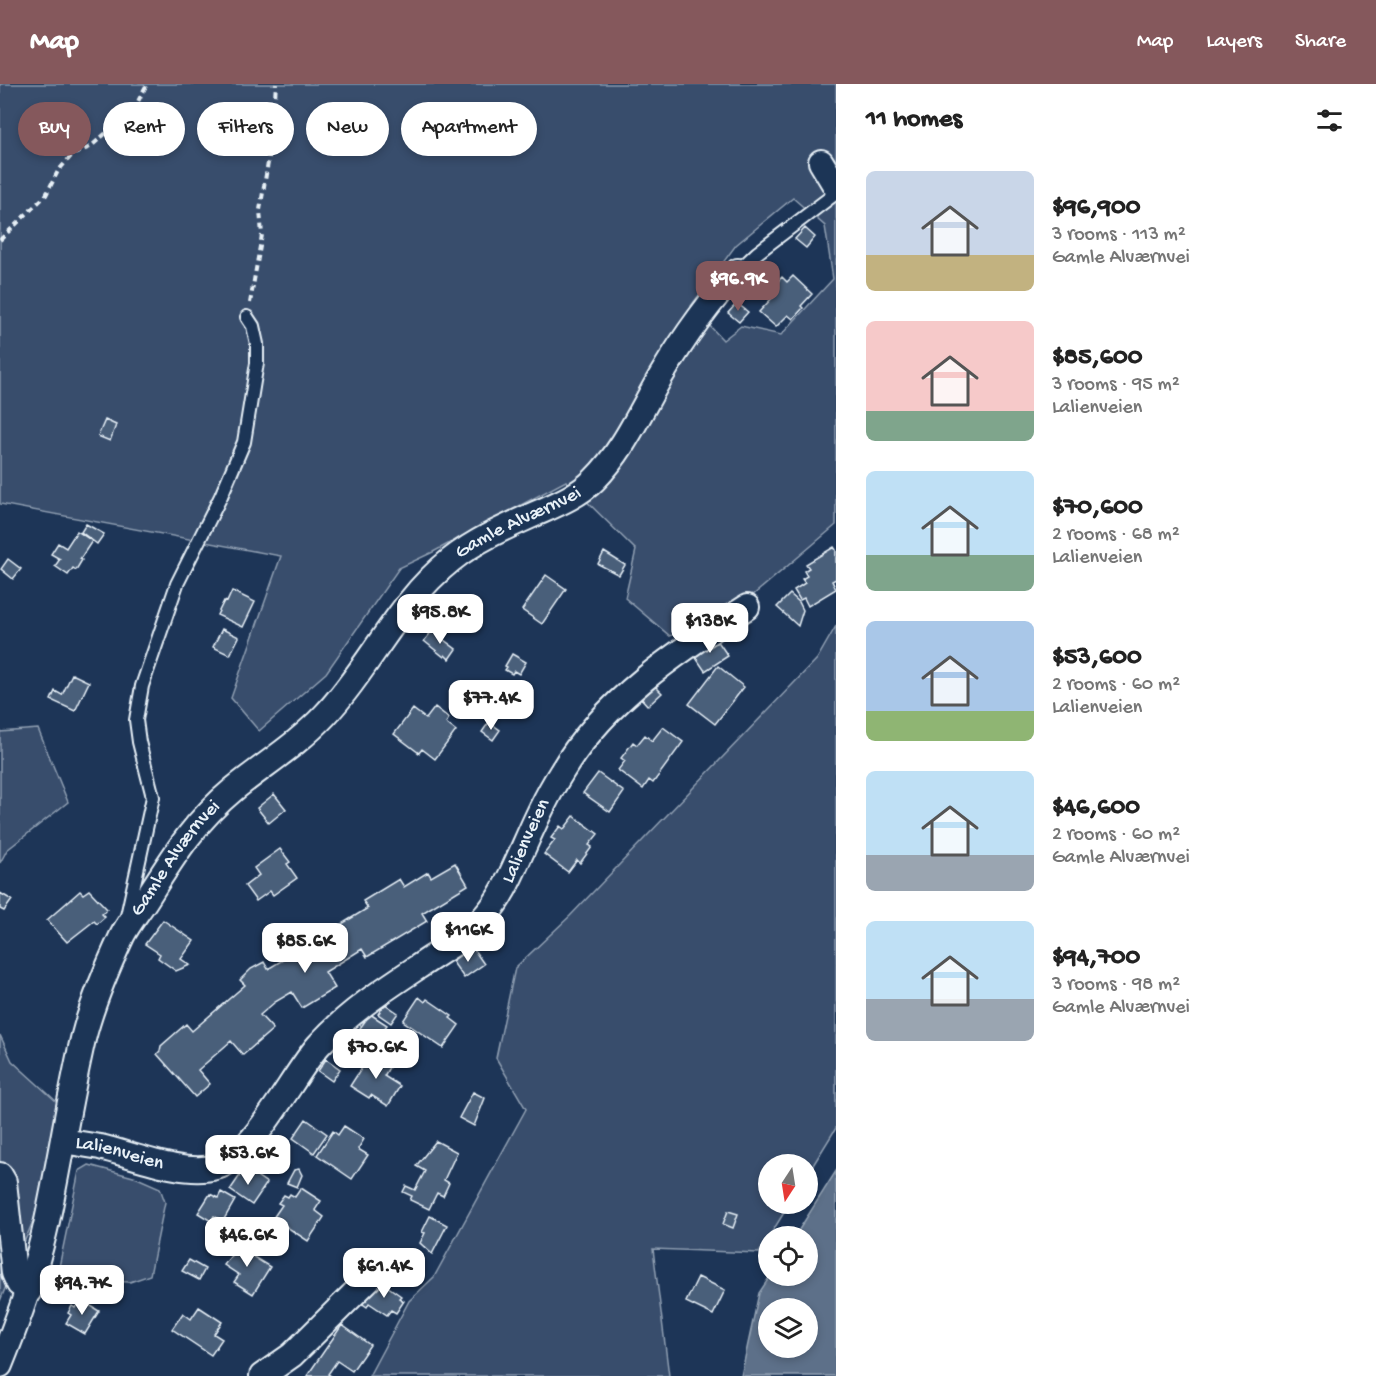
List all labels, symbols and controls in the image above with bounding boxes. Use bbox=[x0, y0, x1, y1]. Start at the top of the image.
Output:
text: Map bbox=[30, 26, 79, 59]
text: Map bbox=[1137, 30, 1173, 55]
text: Layers bbox=[1206, 30, 1262, 55]
text: Share bbox=[1295, 30, 1346, 55]
chip: Buy bbox=[18, 102, 91, 156]
chip: Rent bbox=[103, 102, 185, 156]
chip: Filters bbox=[197, 102, 294, 156]
chip: New bbox=[306, 102, 389, 156]
chip: Apartment bbox=[401, 102, 537, 156]
icon: filters bbox=[1313, 104, 1346, 137]
text: 11 homes bbox=[866, 105, 962, 136]
text: $96,900 bbox=[1052, 193, 1141, 224]
icon: home bbox=[914, 195, 986, 267]
text: 3 rooms · 113 m² bbox=[1052, 224, 1186, 247]
text: Gamle Alværnvei bbox=[1052, 247, 1190, 270]
pin: $96.9K bbox=[689, 261, 787, 312]
text: $96.9K bbox=[710, 269, 766, 292]
text: $85,600 bbox=[1052, 343, 1142, 374]
icon: home bbox=[914, 345, 986, 417]
text: 3 rooms · 95 m² bbox=[1052, 374, 1180, 397]
text: Lalienveien bbox=[1052, 397, 1142, 420]
street label: Gamle Alværnvei bbox=[451, 482, 586, 564]
text: $70,600 bbox=[1052, 493, 1143, 524]
icon: home bbox=[914, 495, 986, 567]
text: 2 rooms · 68 m² bbox=[1052, 524, 1180, 547]
text: Lalienveien bbox=[1052, 547, 1142, 570]
pin: $95.8K bbox=[391, 594, 489, 645]
text: $95.8K bbox=[411, 602, 469, 625]
pin: $138K bbox=[668, 603, 752, 654]
text: $138K bbox=[685, 611, 735, 634]
text: $53,600 bbox=[1052, 643, 1142, 674]
icon: home bbox=[914, 645, 986, 717]
text: 2 rooms · 60 m² bbox=[1052, 674, 1180, 697]
pin: $77.4K bbox=[442, 680, 540, 731]
text: $77.4K bbox=[463, 688, 519, 711]
text: Lalienveien bbox=[1052, 697, 1142, 720]
text: $46,600 bbox=[1052, 793, 1140, 824]
street label: Lalienveien bbox=[497, 795, 556, 887]
icon: home bbox=[914, 795, 986, 867]
street label: Gamle Alværnvei bbox=[126, 796, 225, 921]
text: 2 rooms · 60 m² bbox=[1052, 824, 1180, 847]
text: Gamle Alværnvei bbox=[1052, 847, 1190, 870]
pin: $116K bbox=[426, 912, 510, 963]
text: $116K bbox=[445, 920, 491, 943]
pin: $85.6K bbox=[256, 923, 354, 974]
text: $85.6K bbox=[276, 931, 334, 954]
text: $94,700 bbox=[1052, 943, 1140, 974]
icon: home bbox=[914, 945, 986, 1017]
text: 3 rooms · 98 m² bbox=[1052, 974, 1180, 997]
text: Gamle Alværnvei bbox=[1052, 997, 1190, 1020]
pin: $70.6K bbox=[327, 1029, 425, 1080]
text: $70.6K bbox=[347, 1037, 405, 1060]
street label: Lalienveien bbox=[74, 1132, 167, 1176]
pin: $53.6K bbox=[199, 1135, 297, 1186]
text: $53.6K bbox=[219, 1143, 277, 1166]
north arrow bbox=[758, 1154, 818, 1214]
map controls bbox=[758, 1154, 818, 1358]
pin: $46.6K bbox=[198, 1217, 296, 1268]
text: $46.6K bbox=[219, 1225, 275, 1248]
button: locate bbox=[758, 1226, 818, 1286]
pin: $61.4K bbox=[335, 1248, 433, 1299]
text: $61.4K bbox=[357, 1256, 411, 1279]
pin: $94.7K bbox=[33, 1265, 131, 1316]
text: $94.7K bbox=[54, 1273, 110, 1296]
button: layers bbox=[758, 1298, 818, 1358]

